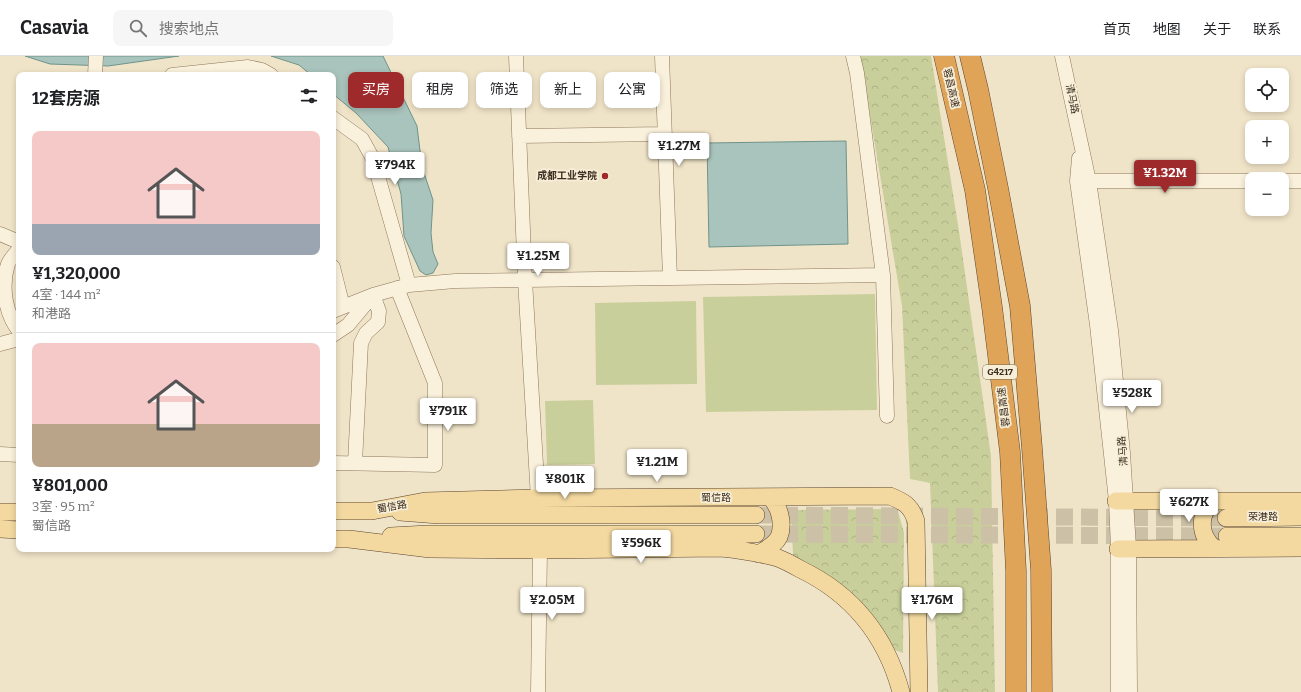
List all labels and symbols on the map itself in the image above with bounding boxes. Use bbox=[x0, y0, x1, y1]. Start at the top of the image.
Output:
street label: 蓉昌高速 bbox=[941, 67, 961, 109]
street label: 清马路 bbox=[1063, 83, 1081, 115]
pin: ¥1.27M bbox=[646, 133, 712, 167]
pin: ¥794K bbox=[367, 152, 423, 186]
pin: ¥1.32M bbox=[1132, 160, 1198, 194]
place label: 成都工业学院 bbox=[537, 169, 597, 182]
marker: 成都工业学院 bbox=[600, 171, 610, 181]
pin: ¥1.25M bbox=[505, 243, 571, 277]
road number: G4217 bbox=[983, 365, 1017, 379]
pin: ¥528K bbox=[1104, 380, 1160, 414]
street label: 蓉昌高速 bbox=[996, 386, 1012, 428]
pin: ¥791K bbox=[420, 398, 476, 432]
street label: 清马路 bbox=[1116, 436, 1130, 466]
pin: ¥1.21M bbox=[624, 449, 690, 483]
pin: ¥801K bbox=[537, 466, 593, 500]
pin: ¥627K bbox=[1161, 489, 1217, 523]
street label: 蜀信路 bbox=[701, 492, 731, 504]
street label: 蜀信路 bbox=[376, 498, 408, 516]
street label: 荣港路 bbox=[1248, 511, 1278, 523]
pin: ¥596K bbox=[613, 530, 669, 564]
pin: ¥2.05M bbox=[519, 587, 585, 621]
pin: ¥1.76M bbox=[899, 587, 965, 621]

